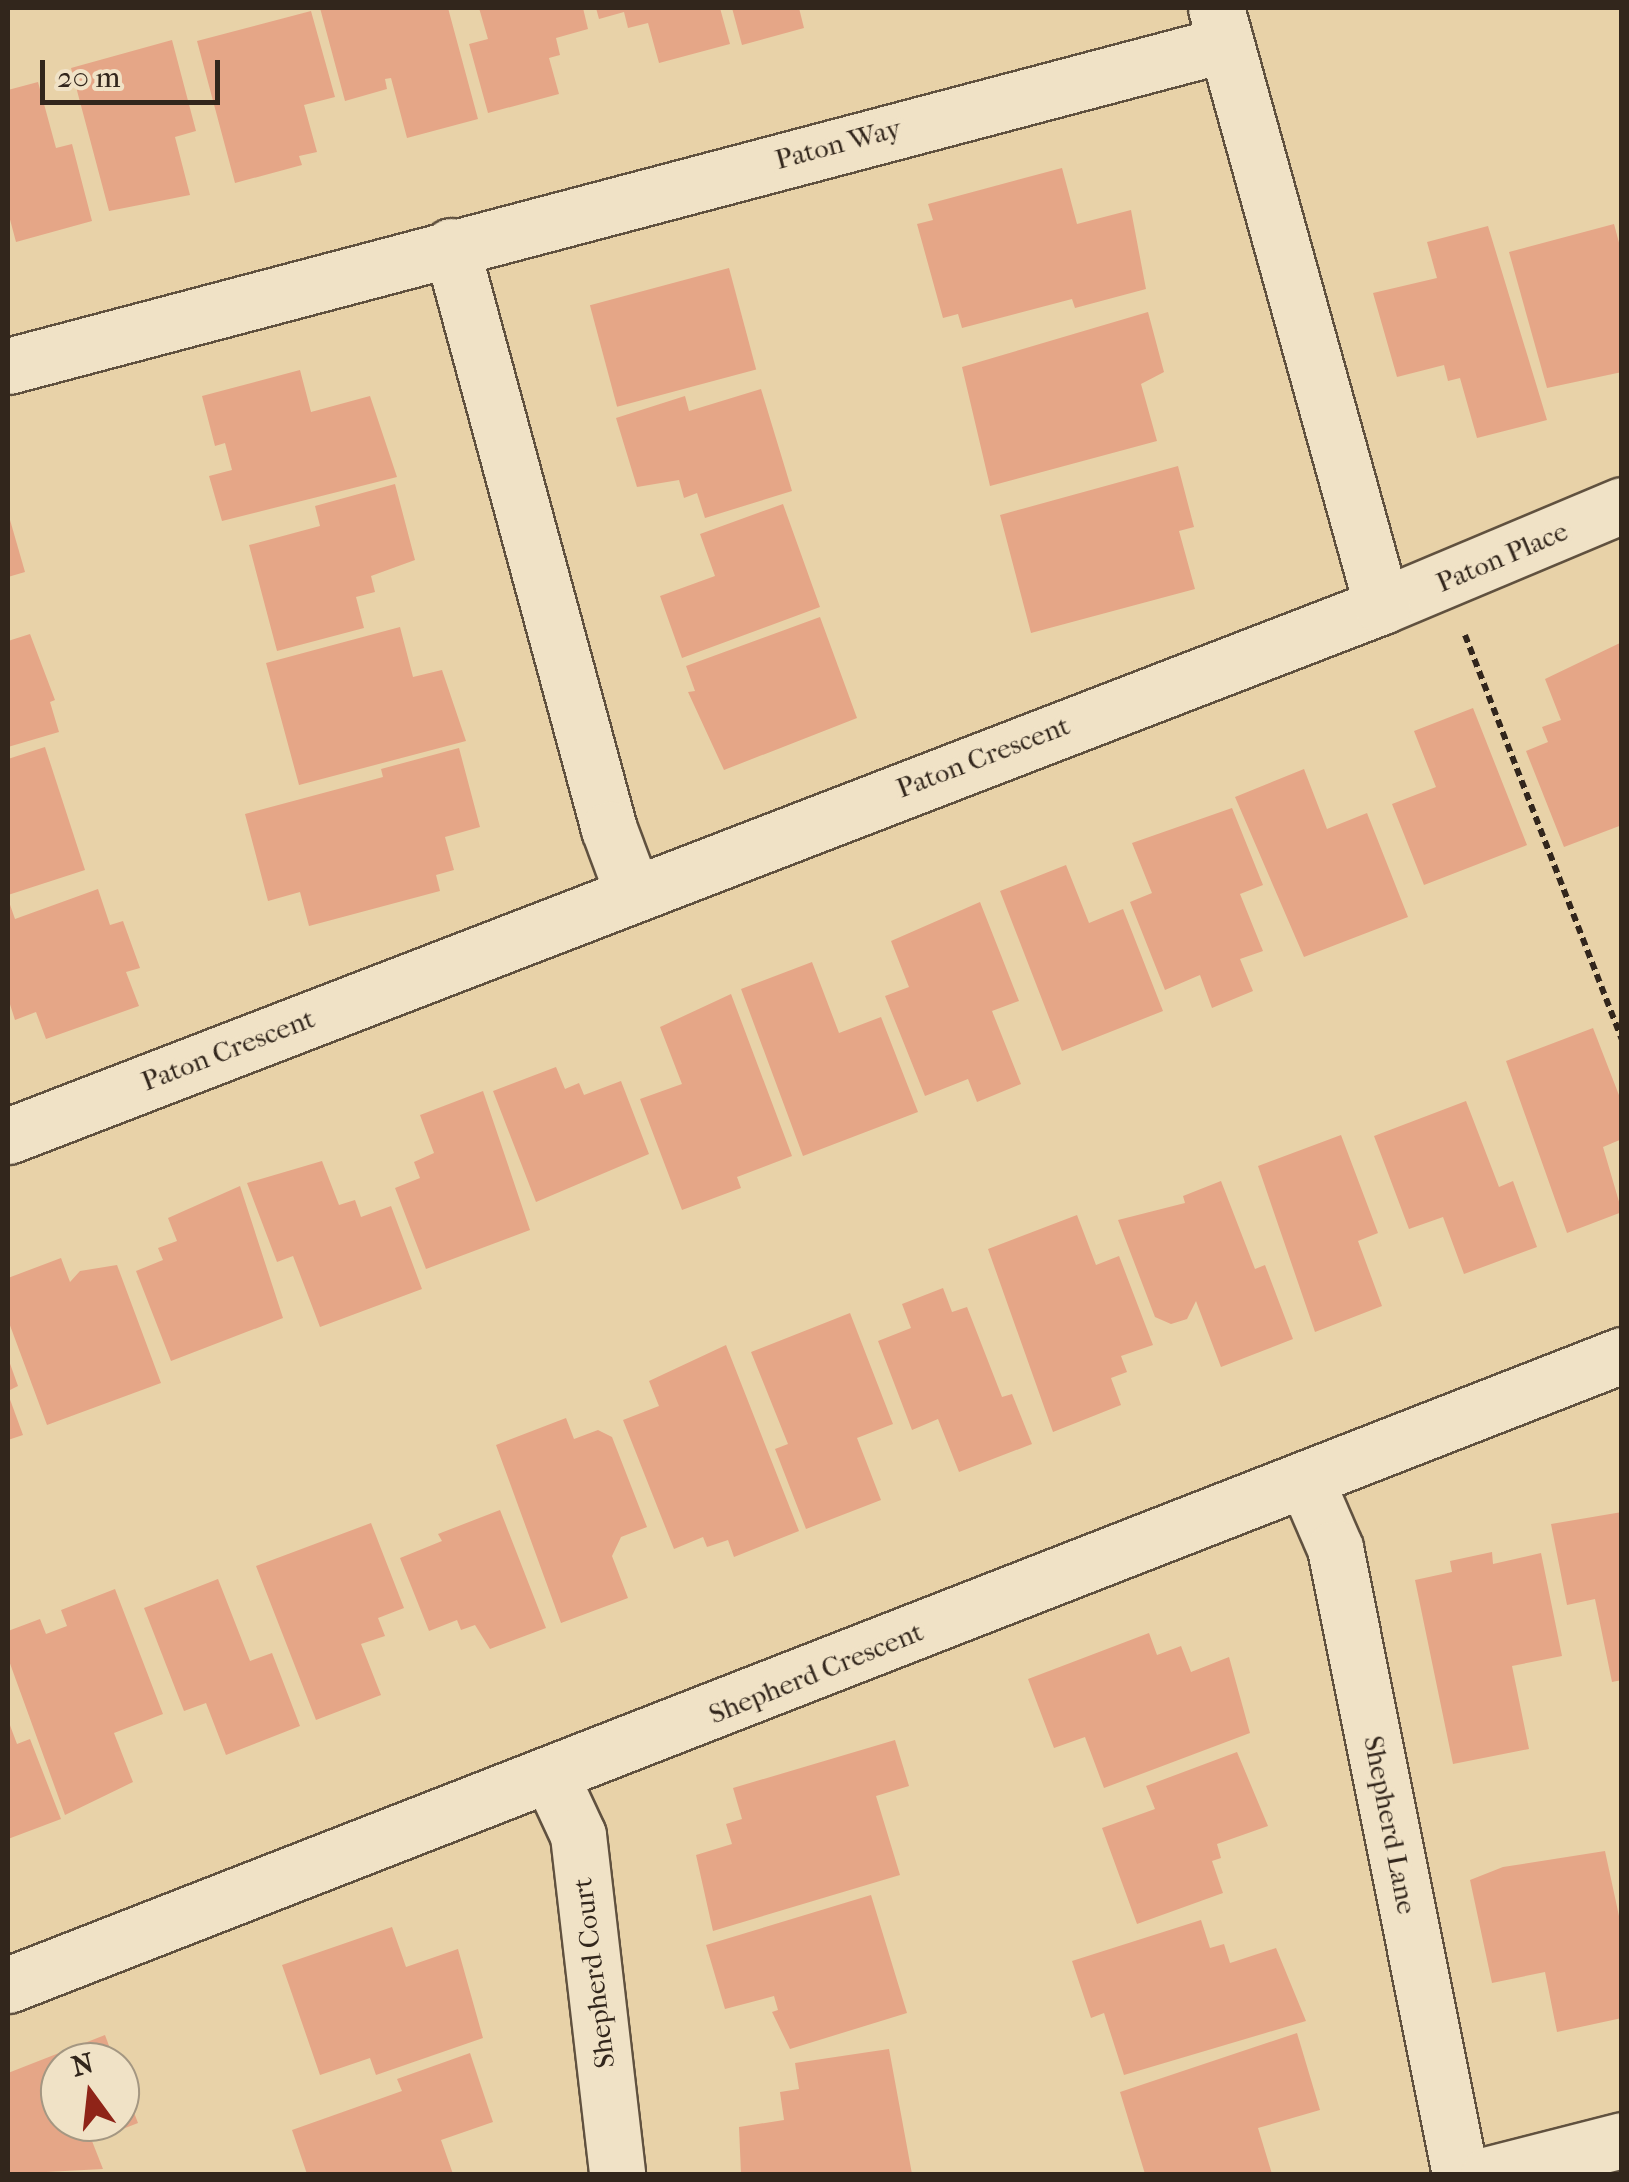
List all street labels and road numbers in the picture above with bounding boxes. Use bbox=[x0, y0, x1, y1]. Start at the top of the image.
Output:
street label: Paton Way bbox=[771, 111, 905, 177]
street label: Paton Place bbox=[1431, 514, 1573, 600]
street label: Paton Crescent bbox=[892, 709, 1074, 805]
street label: Paton Crescent bbox=[137, 1002, 319, 1098]
street label: Shepherd Crescent bbox=[704, 1615, 928, 1731]
street label: Shepherd Lane bbox=[1356, 1733, 1424, 1917]
street label: Shepherd Court bbox=[566, 1876, 622, 2070]

